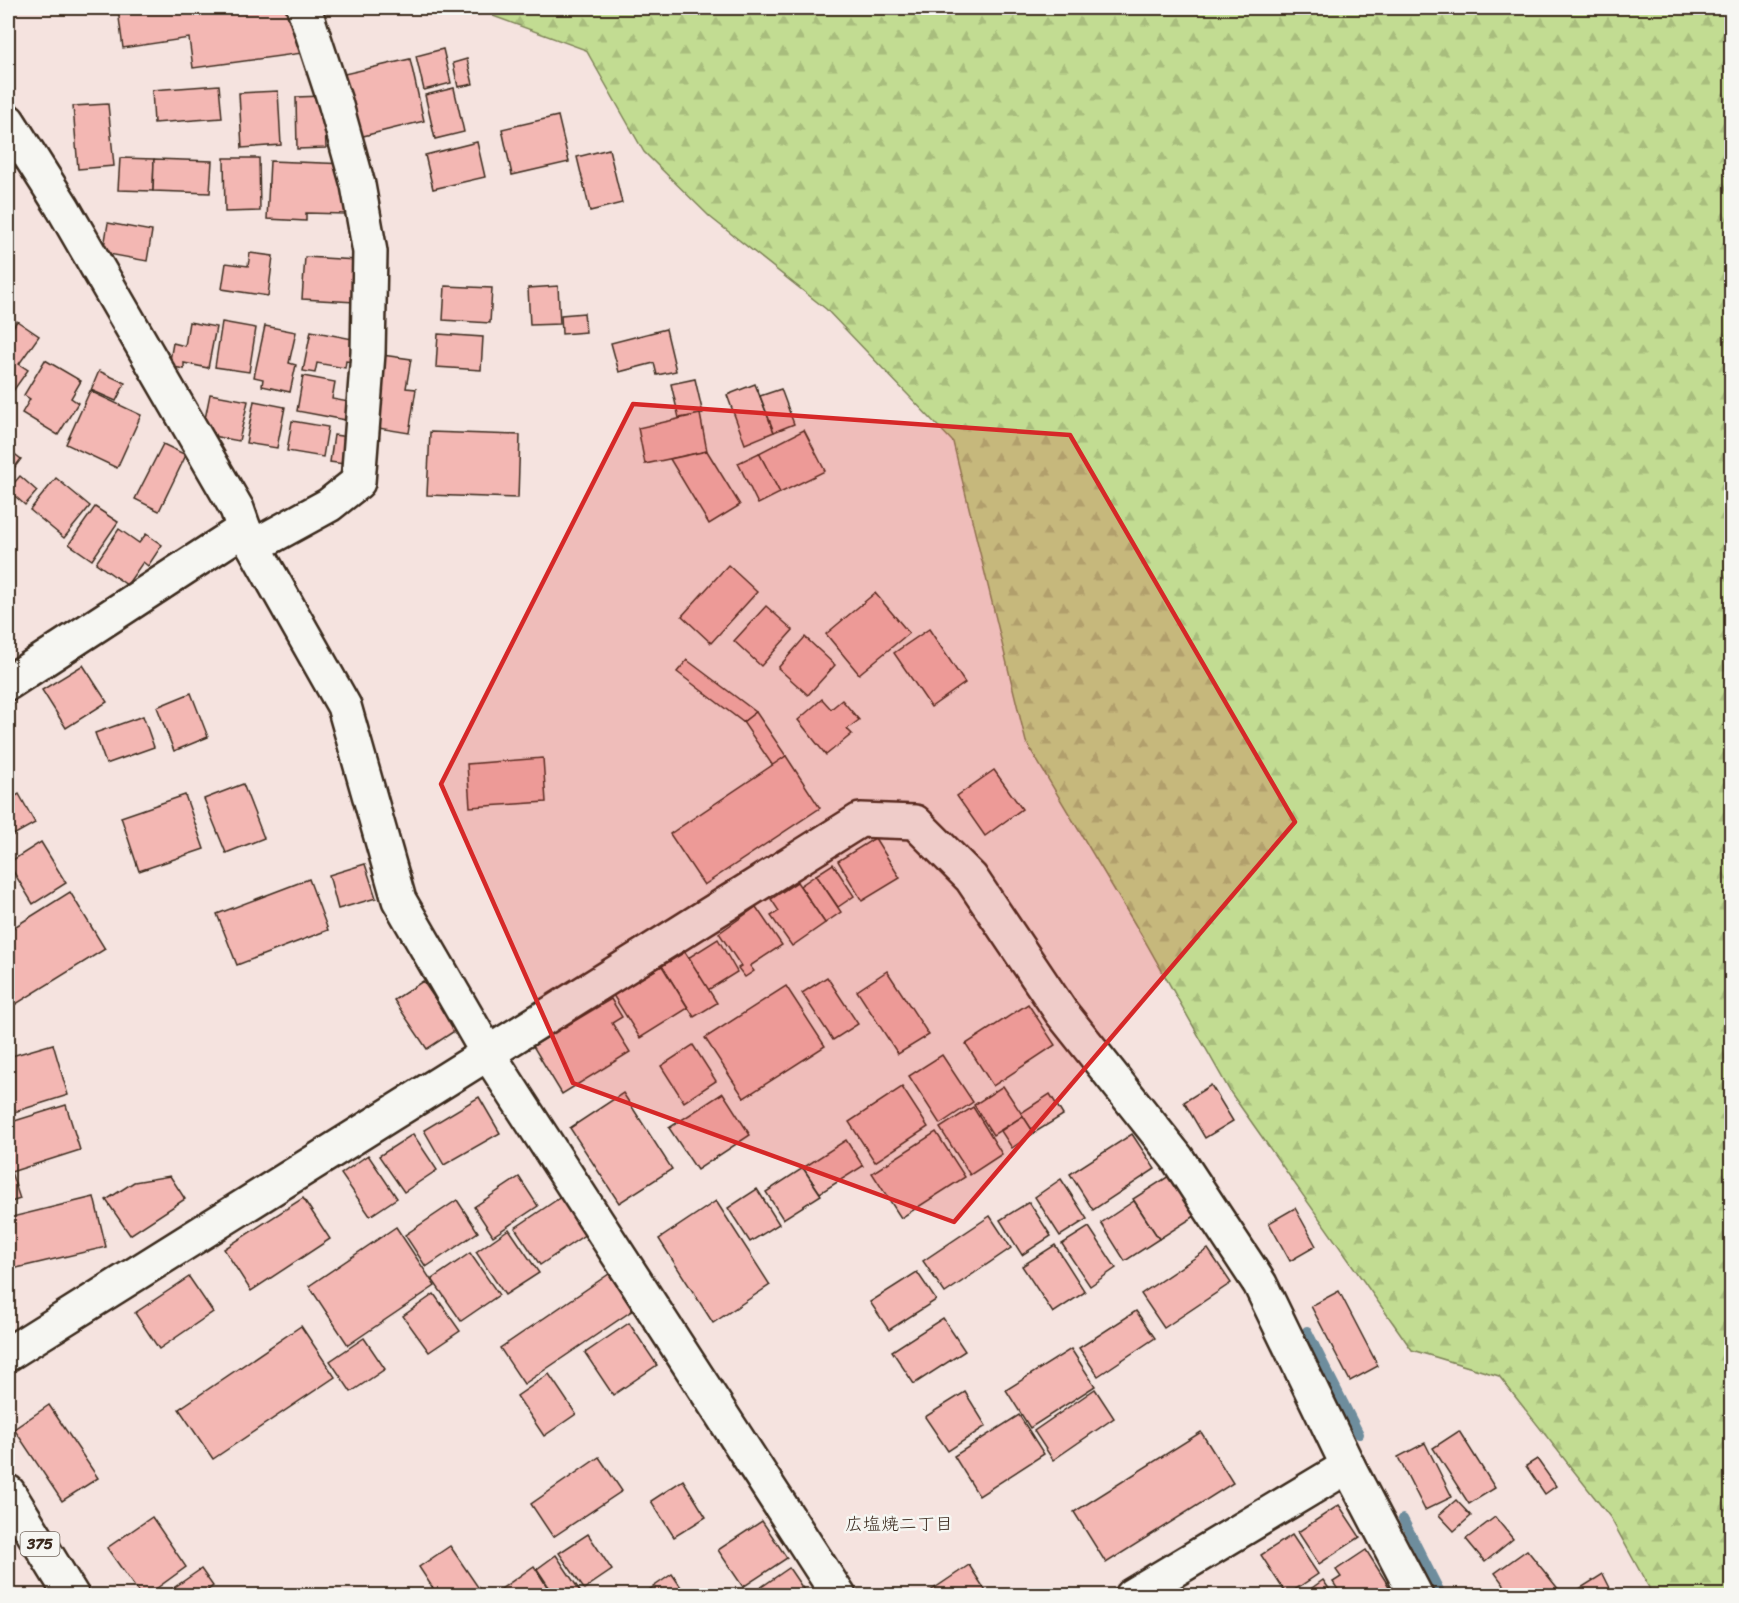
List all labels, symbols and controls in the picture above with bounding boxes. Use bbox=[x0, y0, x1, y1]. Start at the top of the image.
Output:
district label: 広塩焼二丁目 bbox=[845, 1508, 953, 1540]
road number: 375 bbox=[20, 1532, 60, 1556]

